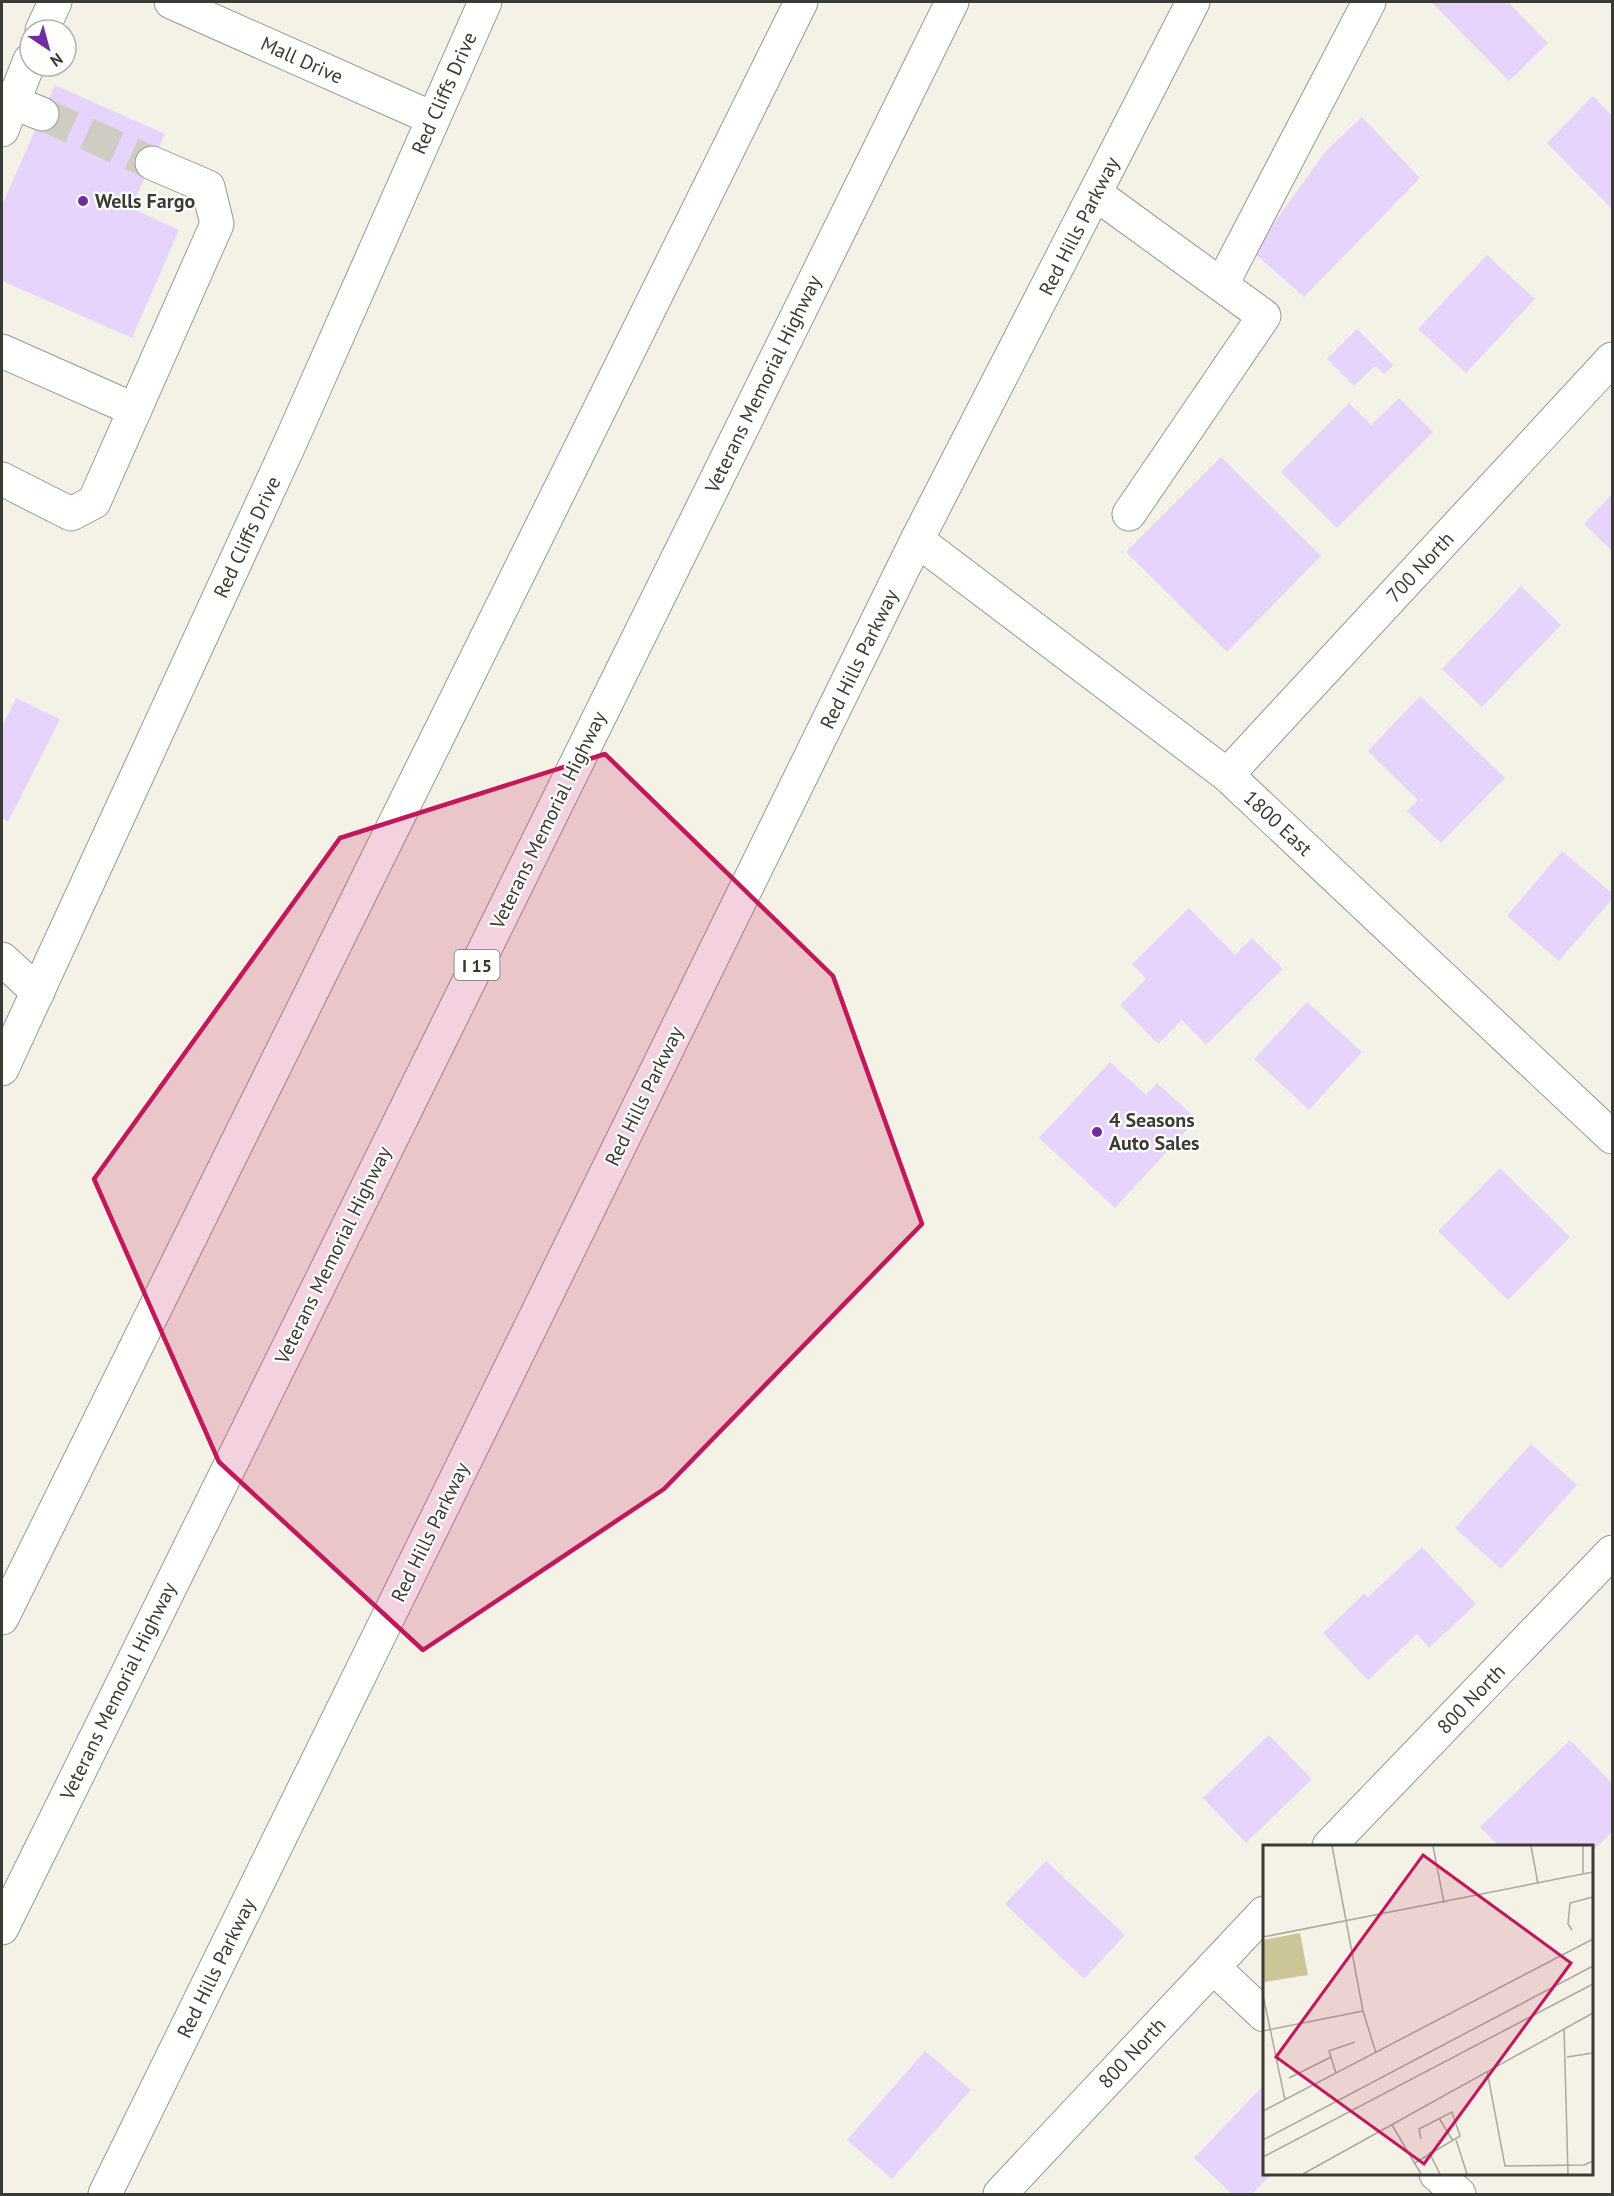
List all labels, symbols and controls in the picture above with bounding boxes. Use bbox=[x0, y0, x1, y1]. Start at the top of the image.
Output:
north arrow bbox=[18, 18, 78, 78]
street label: Red Cliffs Drive bbox=[405, 28, 483, 158]
street label: Mall Drive bbox=[257, 30, 347, 90]
text: N bbox=[47, 49, 67, 71]
street label: Red Hills Parkway bbox=[1033, 152, 1125, 300]
place label: Wells Fargo bbox=[95, 188, 195, 214]
marker: Wells Fargo bbox=[76, 194, 90, 208]
street label: Veterans Memorial Highway bbox=[698, 270, 827, 498]
street label: Red Cliffs Drive bbox=[208, 472, 286, 602]
street label: 700 North bbox=[1381, 526, 1459, 608]
street label: Red Hills Parkway bbox=[814, 584, 904, 733]
street label: Veterans Memorial Highway bbox=[483, 706, 612, 934]
street label: 1800 East bbox=[1238, 785, 1318, 862]
road number: I 15 bbox=[454, 950, 500, 980]
street label: Red Hills Parkway bbox=[599, 1021, 689, 1170]
place label: 4 Seasons Auto Sales bbox=[1109, 1107, 1200, 1156]
marker: 4 Seasons Auto Sales bbox=[1090, 1125, 1104, 1139]
street label: Veterans Memorial Highway bbox=[268, 1141, 397, 1369]
street label: Red Hills Parkway bbox=[385, 1457, 475, 1606]
street label: Veterans Memorial Highway bbox=[53, 1577, 182, 1805]
street label: 800 North bbox=[1431, 1659, 1511, 1739]
inset map bbox=[1263, 1845, 1593, 2175]
street label: Red Hills Parkway bbox=[171, 1893, 261, 2042]
street label: 800 North bbox=[1093, 2012, 1171, 2094]

